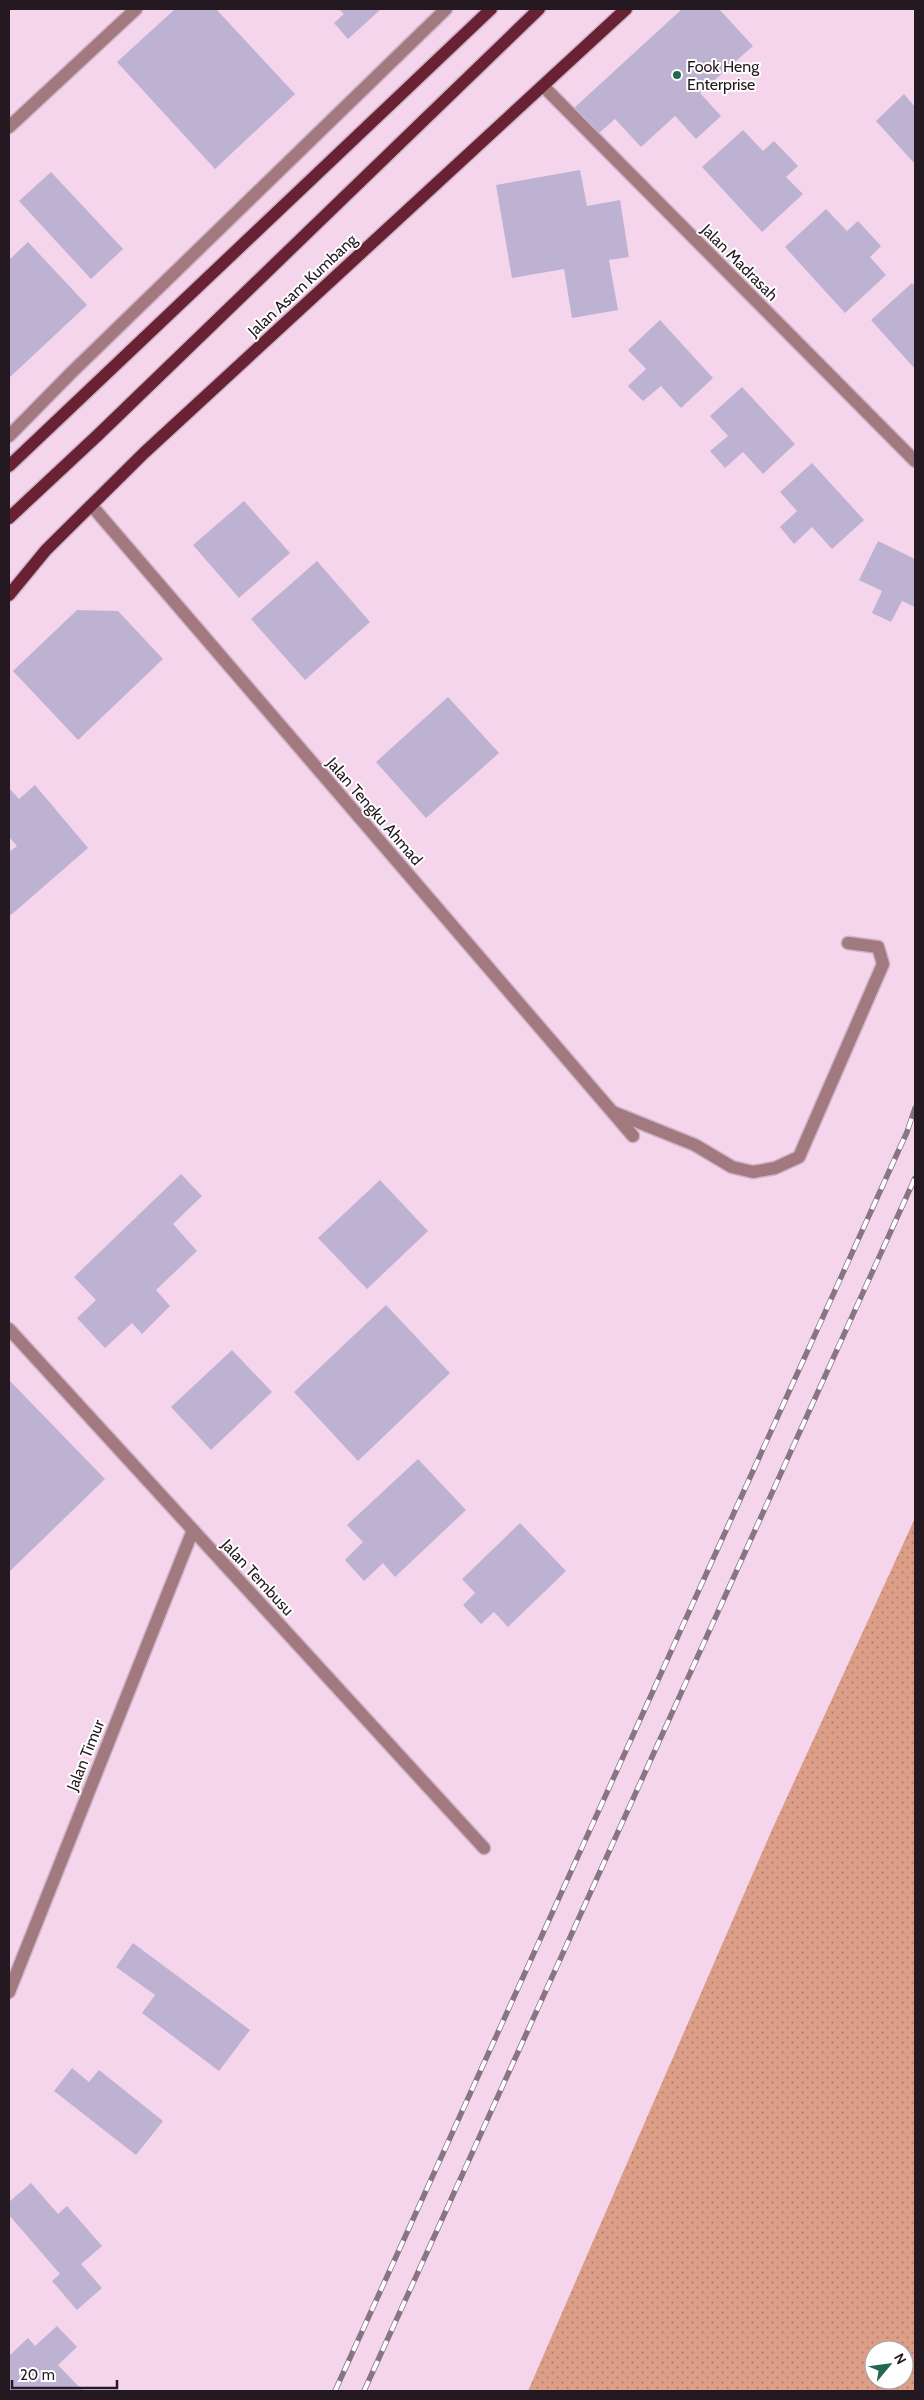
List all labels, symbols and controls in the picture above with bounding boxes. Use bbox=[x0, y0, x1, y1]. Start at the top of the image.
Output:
place label: Fook Heng Enterprise bbox=[687, 57, 760, 94]
marker: Fook Heng Enterprise bbox=[671, 69, 683, 81]
street label: Jalan Madrasah bbox=[697, 219, 782, 305]
street label: Jalan Asam Kumbang bbox=[243, 229, 361, 341]
street label: Jalan Tengku Ahmad bbox=[322, 753, 426, 869]
street label: Jalan Tembusu bbox=[217, 1535, 298, 1619]
street label: Jalan Timur bbox=[62, 1716, 109, 1794]
north arrow bbox=[864, 2340, 914, 2390]
text: N bbox=[890, 2350, 911, 2367]
scale bar bbox=[12, 2358, 118, 2390]
text: 20 m bbox=[20, 2366, 55, 2384]

